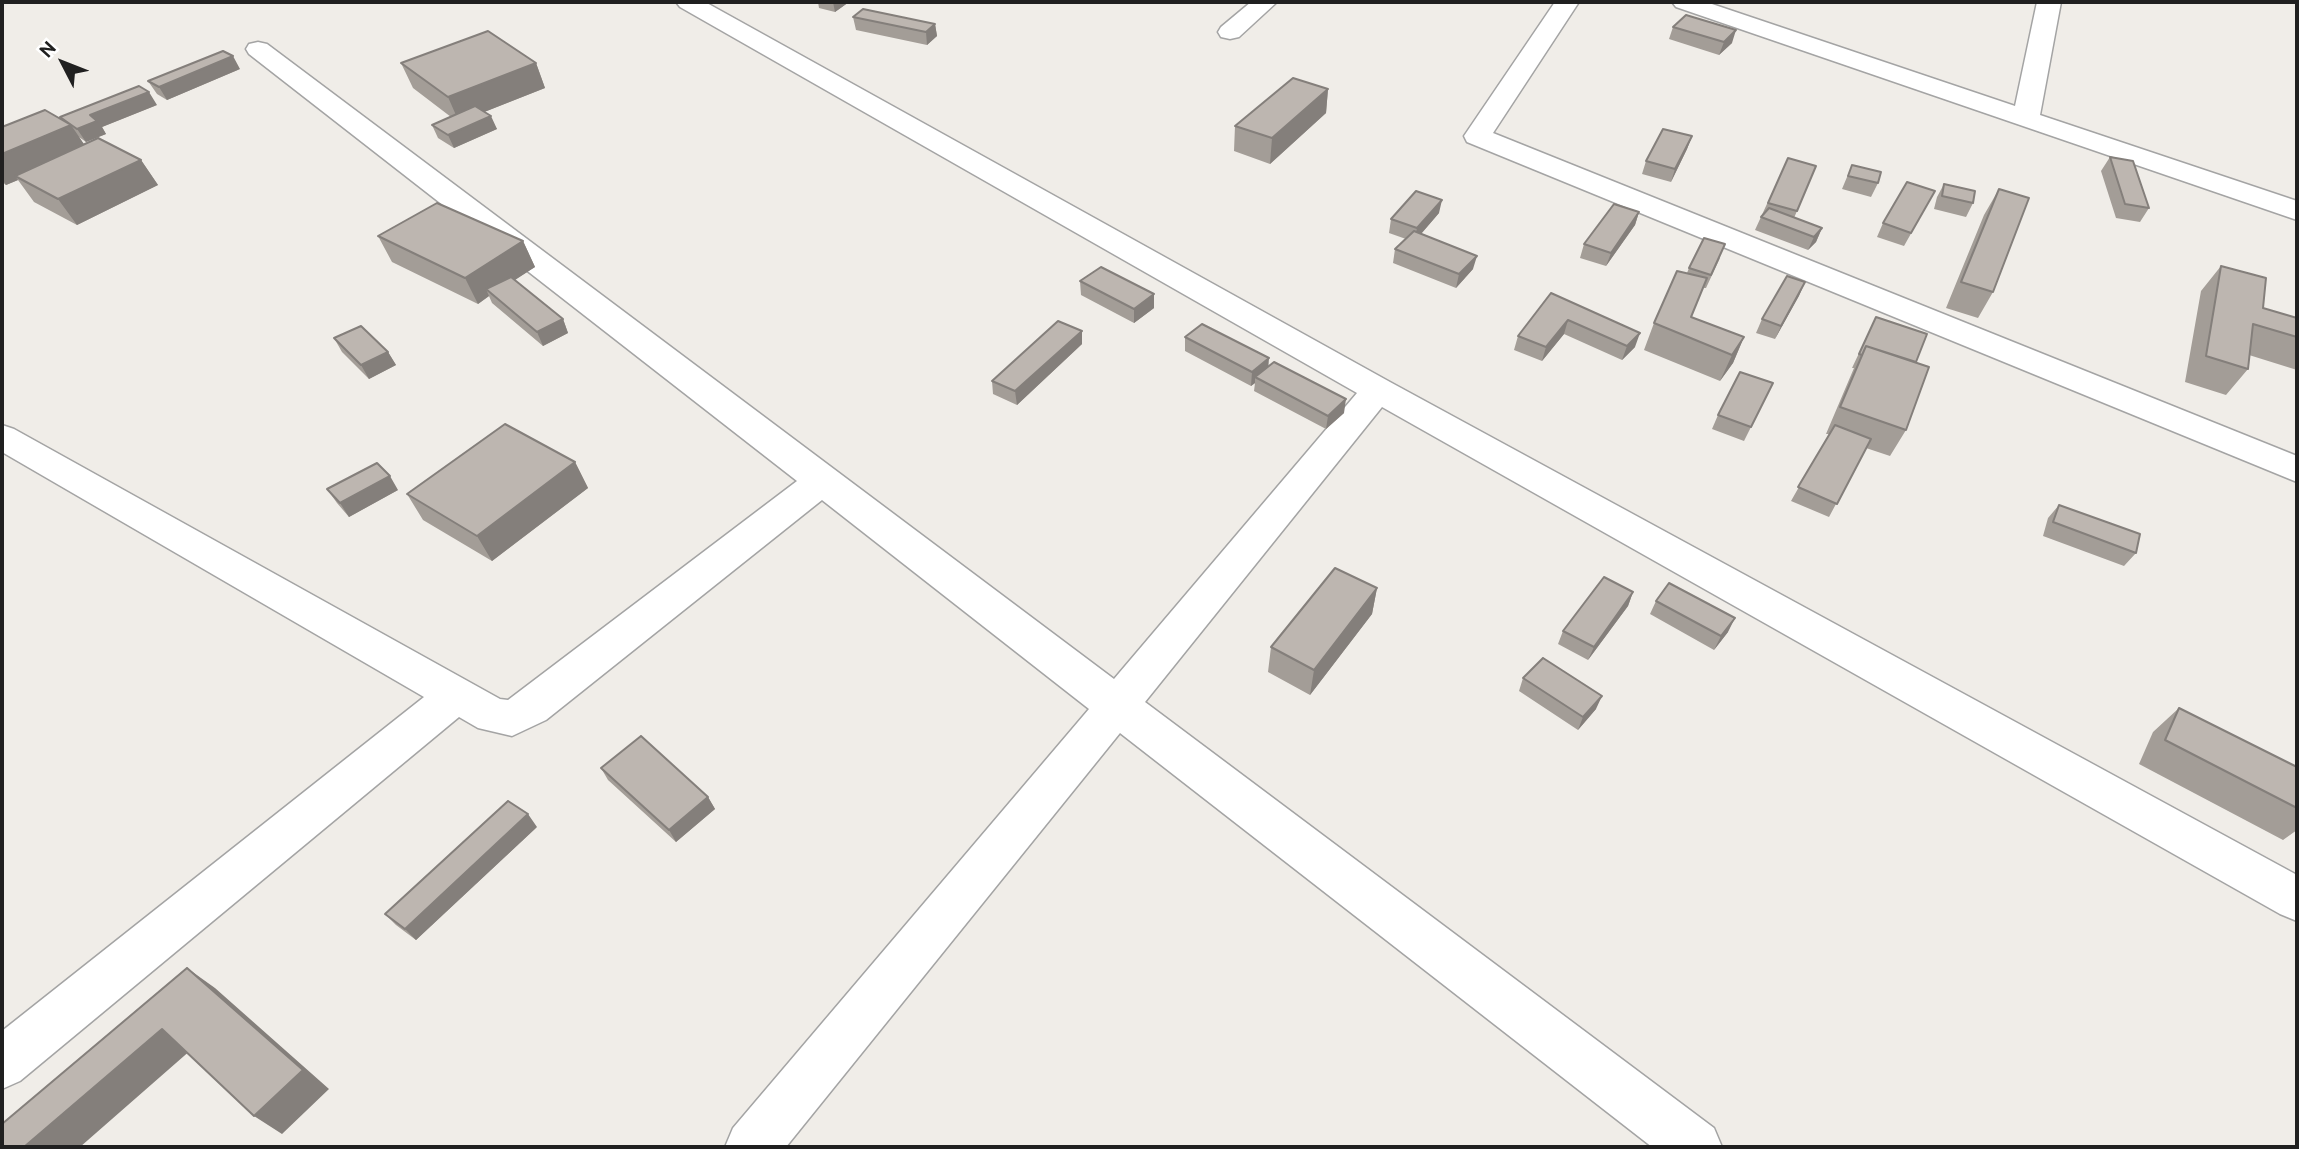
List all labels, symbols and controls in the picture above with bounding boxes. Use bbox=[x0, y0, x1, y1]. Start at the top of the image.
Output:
north arrow bbox=[28, 28, 98, 98]
text: N bbox=[34, 36, 60, 62]

